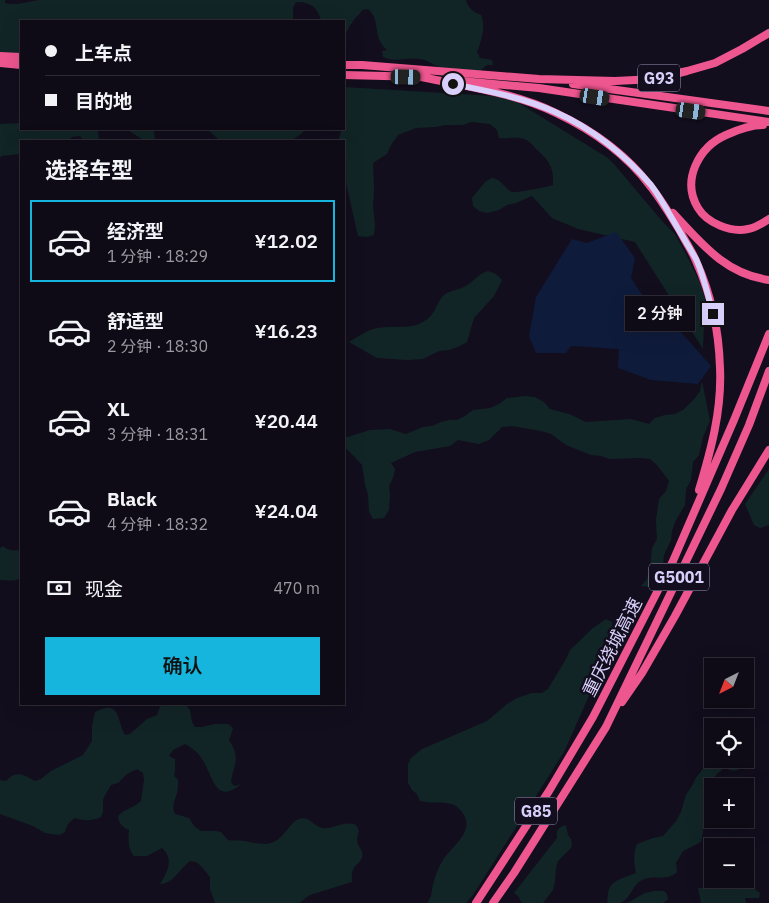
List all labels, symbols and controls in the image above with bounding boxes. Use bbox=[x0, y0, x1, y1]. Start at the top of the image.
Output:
text: 上车点 bbox=[75, 41, 132, 65]
road number: G93 bbox=[638, 64, 680, 92]
car bbox=[390, 69, 421, 85]
route start bbox=[442, 73, 464, 95]
car bbox=[579, 87, 610, 107]
text: 目的地 bbox=[75, 89, 132, 113]
car bbox=[675, 101, 706, 121]
text: 选择车型 bbox=[45, 155, 133, 184]
icon: car bbox=[47, 219, 92, 264]
text: 经济型 bbox=[107, 219, 164, 243]
text: ¥12.02 bbox=[255, 229, 318, 253]
text: 1 分钟 · 18:29 bbox=[107, 246, 208, 266]
callout: 2 分钟 bbox=[626, 296, 696, 332]
text: 2 分钟 bbox=[637, 303, 683, 323]
route end bbox=[702, 303, 724, 325]
icon: car bbox=[47, 309, 92, 354]
text: 舒适型 bbox=[107, 309, 164, 333]
text: ¥16.23 bbox=[255, 319, 318, 343]
text: 2 分钟 · 18:30 bbox=[107, 336, 208, 356]
text: XL bbox=[107, 397, 130, 421]
icon: car bbox=[47, 399, 92, 444]
text: ¥20.44 bbox=[255, 409, 318, 433]
text: 3 分钟 · 18:31 bbox=[107, 424, 208, 444]
text: Black bbox=[107, 487, 157, 511]
icon: car bbox=[47, 489, 92, 534]
text: ¥24.04 bbox=[255, 499, 318, 523]
text: 4 分钟 · 18:32 bbox=[107, 514, 208, 534]
road number: G5001 bbox=[649, 564, 709, 590]
icon: cash bbox=[45, 574, 73, 602]
text: 现金 bbox=[85, 577, 123, 601]
text: 470 m bbox=[273, 578, 320, 598]
street label: 重庆绕城高速 bbox=[577, 594, 647, 700]
button: 确认 bbox=[45, 637, 320, 695]
north arrow bbox=[704, 658, 754, 708]
map controls bbox=[704, 658, 754, 888]
button: locate bbox=[704, 718, 754, 768]
button: + bbox=[704, 778, 754, 828]
road number: G85 bbox=[515, 798, 557, 824]
button: − bbox=[704, 838, 754, 888]

